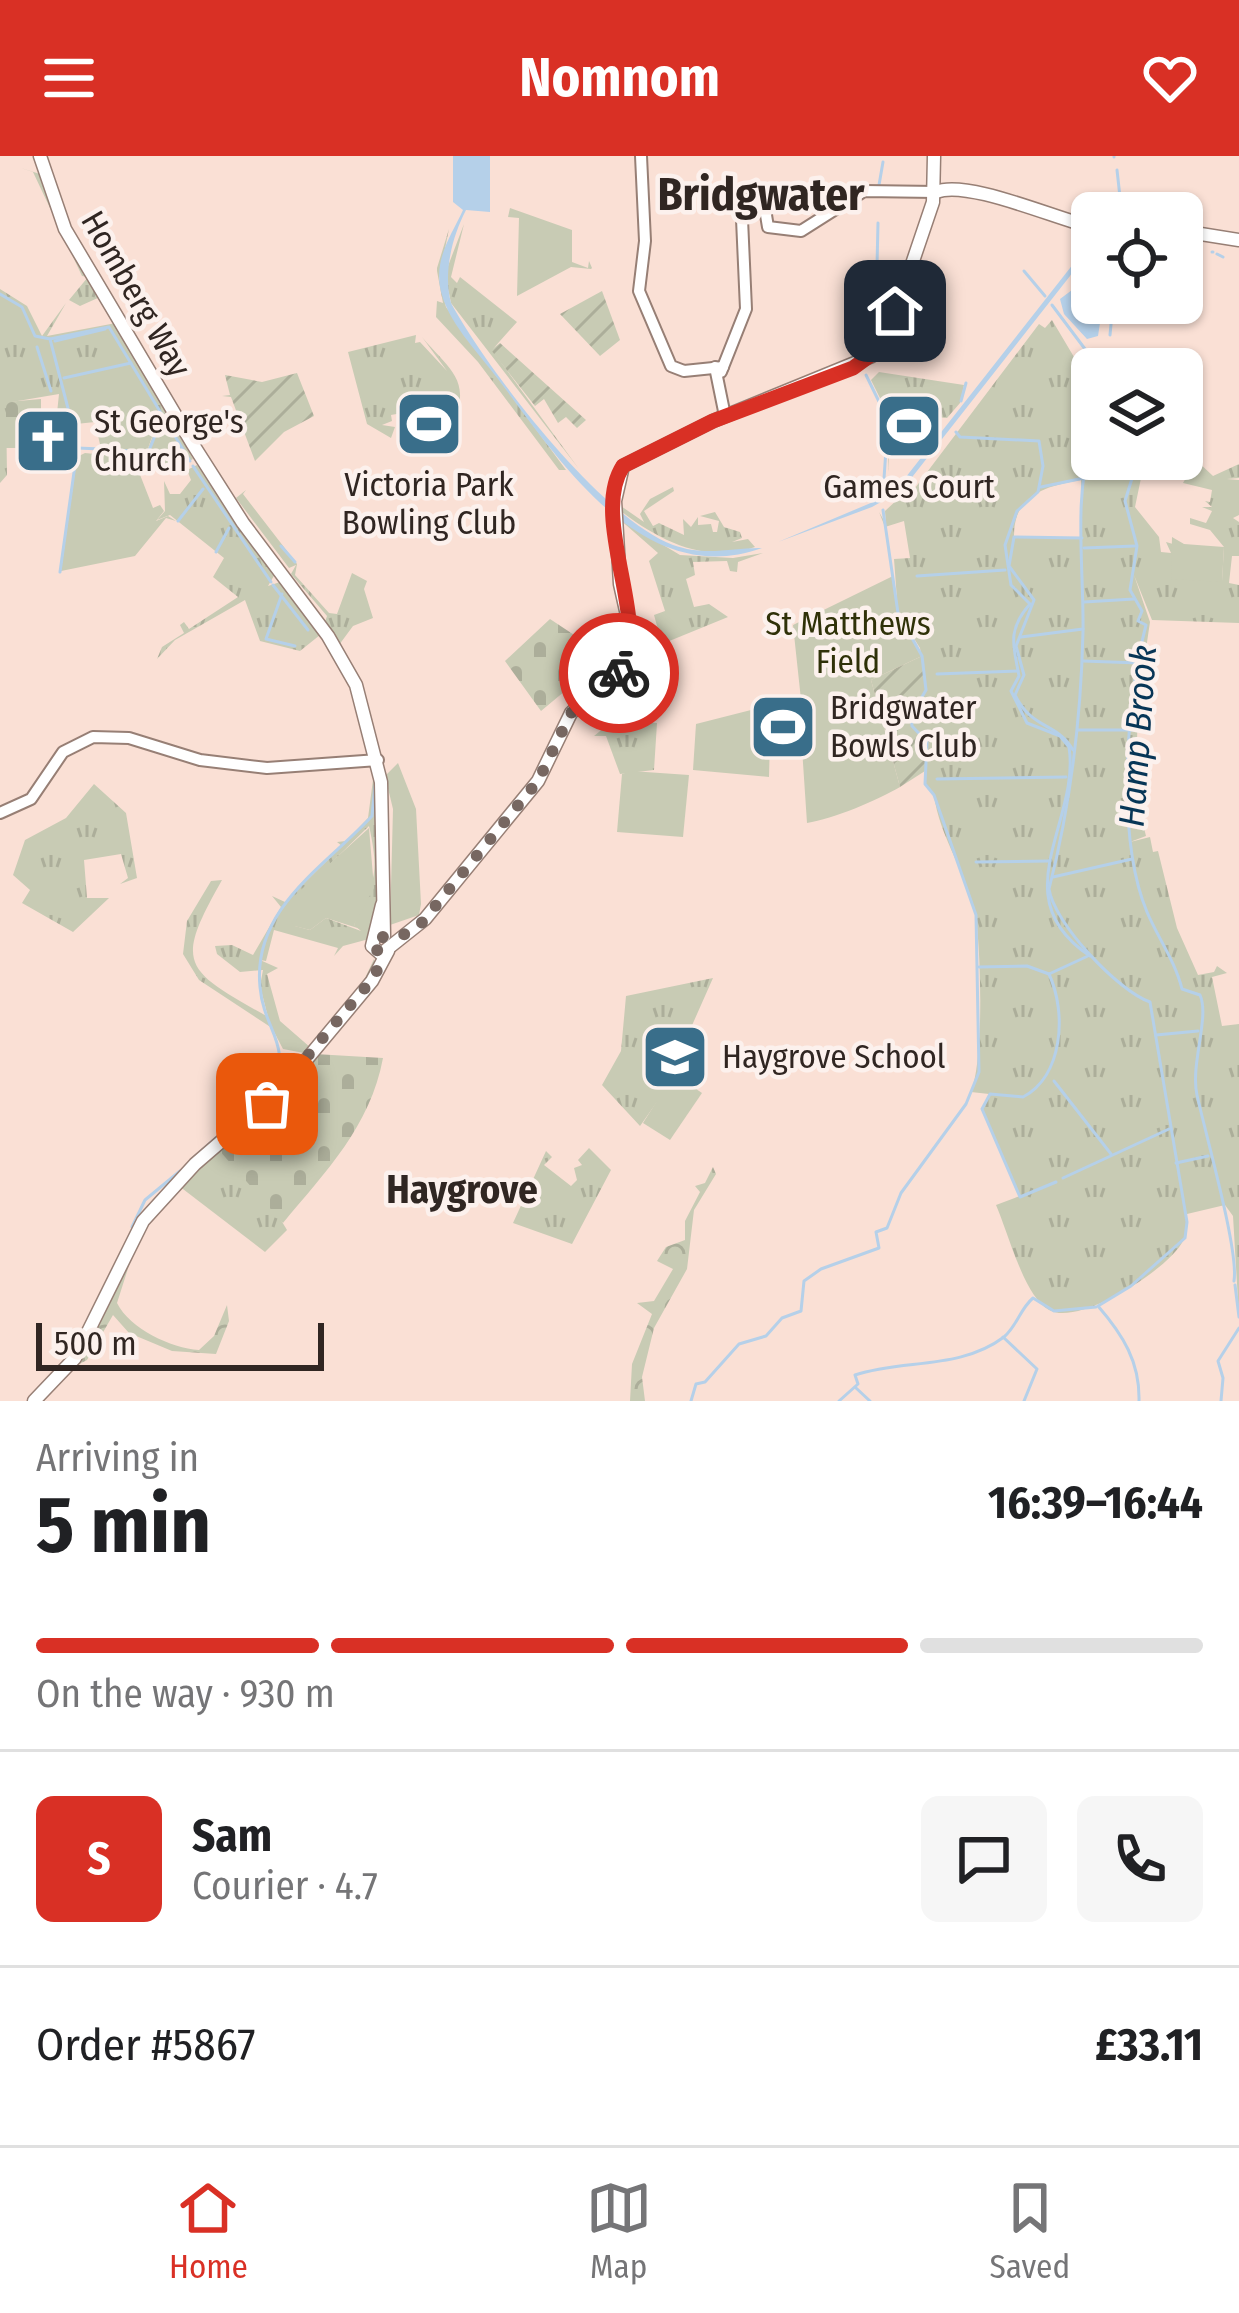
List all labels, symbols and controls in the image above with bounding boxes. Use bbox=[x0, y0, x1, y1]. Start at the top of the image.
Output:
icon: menu bbox=[36, 45, 102, 111]
icon: heart bbox=[1137, 45, 1203, 111]
text: Nomnom bbox=[519, 46, 720, 110]
district label: Bridgwater bbox=[657, 168, 865, 222]
map controls bbox=[1071, 192, 1203, 480]
button: locate bbox=[1071, 192, 1203, 324]
street label: Homberg Way bbox=[72, 204, 200, 384]
pin bbox=[844, 260, 946, 362]
icon: home bbox=[862, 278, 928, 344]
button: layers bbox=[1071, 348, 1203, 480]
sports icon: Victoria Park Bowling Club bbox=[394, 389, 464, 459]
sports icon: Games Court bbox=[874, 391, 944, 461]
place label: St George's Church bbox=[94, 402, 244, 480]
church icon: St George's Church bbox=[13, 406, 83, 476]
place label: Victoria Park Bowling Club bbox=[342, 465, 516, 543]
place label: Games Court bbox=[823, 467, 995, 507]
park label: St Matthews Field bbox=[765, 604, 931, 682]
courier bbox=[559, 613, 679, 733]
icon: bike bbox=[586, 640, 652, 706]
water label: Hamp Brook bbox=[1110, 644, 1166, 828]
place label: Bridgwater Bowls Club bbox=[830, 688, 978, 766]
sports icon: Bridgwater Bowls Club bbox=[748, 692, 818, 762]
school or university icon: Haygrove School bbox=[640, 1022, 710, 1092]
place label: Haygrove School bbox=[722, 1037, 946, 1077]
pin bbox=[216, 1053, 318, 1155]
icon: bag bbox=[234, 1071, 300, 1137]
district label: Haygrove bbox=[386, 1167, 538, 1213]
scale bar bbox=[36, 1317, 324, 1370]
text: 500 m bbox=[54, 1324, 137, 1364]
text: Arriving in bbox=[36, 1435, 199, 1481]
text: 16:39–16:44 bbox=[988, 1476, 1203, 1530]
text: 5 min bbox=[36, 1479, 211, 1573]
text: On the way · 930 m bbox=[36, 1671, 335, 1717]
button: chat bbox=[921, 1796, 1047, 1922]
button: phone bbox=[1077, 1796, 1203, 1922]
text: Sam bbox=[192, 1809, 272, 1863]
text: S bbox=[87, 1832, 111, 1886]
text: Courier · 4.7 bbox=[192, 1863, 378, 1909]
text: Order #5867 bbox=[36, 2018, 255, 2072]
text: £33.11 bbox=[1095, 2018, 1203, 2072]
tab: Home bbox=[169, 2175, 248, 2287]
tab: Map bbox=[586, 2175, 652, 2287]
tab: Saved bbox=[990, 2175, 1070, 2287]

